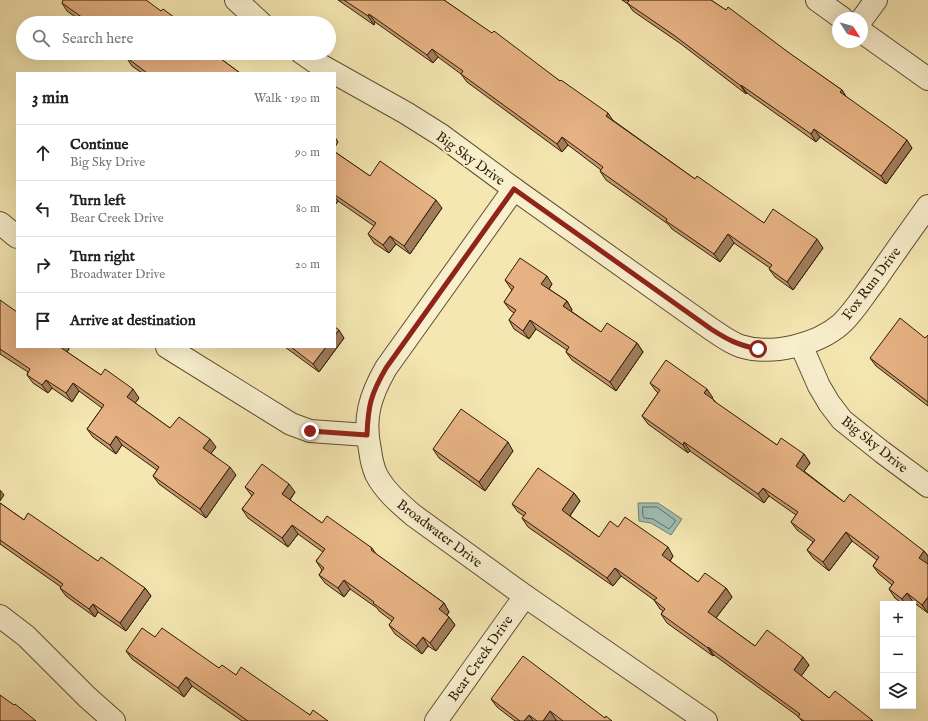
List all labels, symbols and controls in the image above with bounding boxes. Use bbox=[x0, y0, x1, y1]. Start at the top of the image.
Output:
north arrow bbox=[832, 12, 868, 48]
search box bbox=[16, 16, 336, 60]
icon: search bbox=[30, 27, 52, 49]
text: Search here bbox=[62, 29, 133, 48]
text: 3 min bbox=[32, 88, 69, 109]
text: Walk · 190 m bbox=[254, 90, 320, 107]
street label: Big Sky Drive bbox=[432, 128, 509, 190]
text: Continue bbox=[70, 135, 128, 154]
icon: ahead bbox=[32, 142, 54, 164]
text: 90 m bbox=[295, 144, 320, 161]
text: Big Sky Drive bbox=[70, 154, 145, 171]
text: Turn left bbox=[70, 191, 126, 210]
icon: left bbox=[32, 198, 54, 220]
text: 80 m bbox=[296, 200, 320, 217]
text: Bear Creek Drive bbox=[70, 210, 164, 227]
street label: Fox Run Drive bbox=[838, 243, 906, 324]
text: Turn right bbox=[70, 247, 135, 266]
icon: right bbox=[32, 254, 54, 276]
text: 20 m bbox=[295, 256, 320, 273]
text: Broadwater Drive bbox=[70, 266, 165, 283]
icon: arrive bbox=[32, 310, 54, 332]
text: Arrive at destination bbox=[70, 311, 196, 330]
route start bbox=[749, 340, 767, 358]
street label: Big Sky Drive bbox=[837, 412, 912, 478]
route end bbox=[301, 422, 319, 440]
street label: Broadwater Drive bbox=[393, 496, 486, 572]
map controls bbox=[880, 601, 916, 709]
button: + bbox=[880, 601, 916, 637]
street label: Bear Creek Drive bbox=[444, 612, 517, 705]
button: − bbox=[880, 637, 916, 673]
button: layers bbox=[880, 673, 916, 709]

